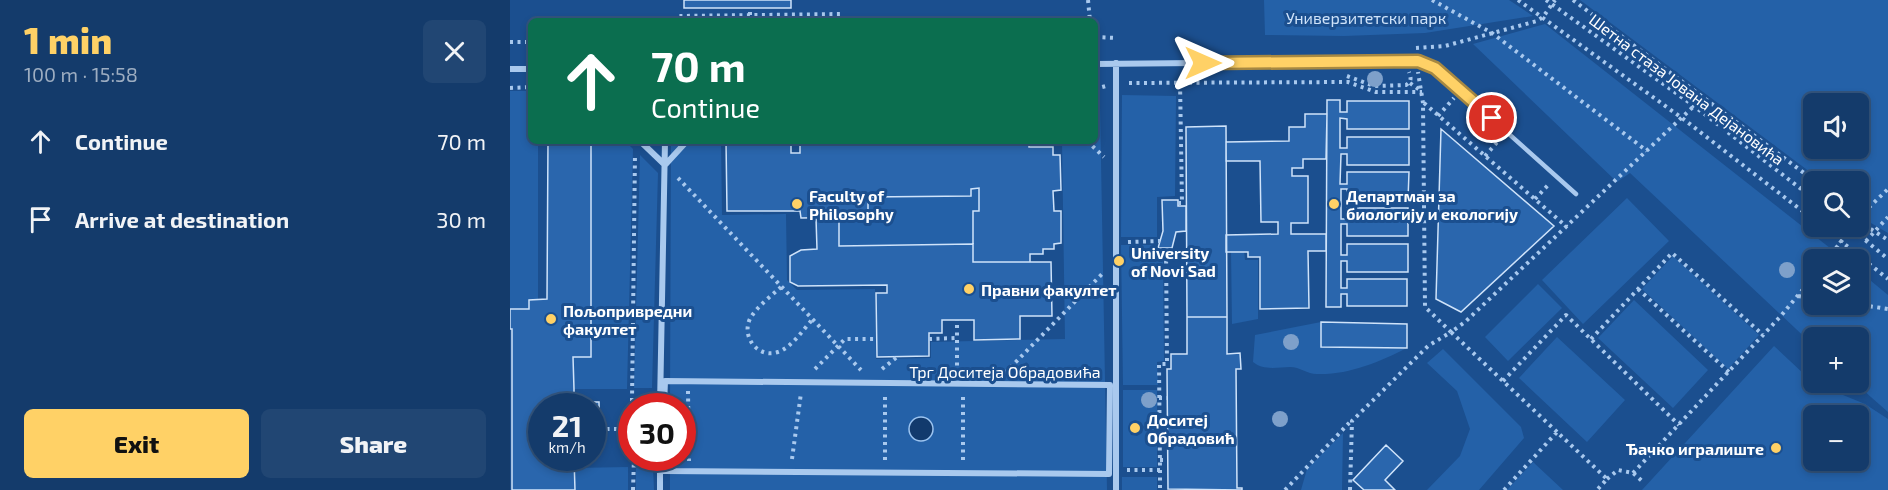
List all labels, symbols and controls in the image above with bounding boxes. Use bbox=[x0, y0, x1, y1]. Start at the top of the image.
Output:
park label: Универзитетски парк bbox=[1286, 8, 1447, 27]
street label: Шетна стаза Јована Дејановића bbox=[1585, 9, 1788, 169]
text: 1 min bbox=[24, 18, 112, 61]
button: close bbox=[423, 20, 486, 83]
position arrow bbox=[1171, 31, 1235, 95]
text: 70 m bbox=[651, 40, 746, 90]
icon: ahead bbox=[552, 42, 630, 120]
text: 100 m · 15:58 bbox=[24, 62, 138, 86]
text: Continue bbox=[651, 91, 760, 123]
pin bbox=[1466, 92, 1517, 143]
map controls bbox=[1803, 93, 1869, 471]
button: sound bbox=[1803, 93, 1869, 159]
icon: arrive bbox=[1475, 101, 1508, 134]
icon: ahead bbox=[24, 125, 57, 158]
text: Continue bbox=[75, 128, 168, 154]
text: 70 m bbox=[437, 128, 486, 154]
button: search bbox=[1803, 171, 1869, 237]
place label: Faculty of Philosophy bbox=[809, 186, 894, 224]
place label: Департман за биологију и екологију bbox=[1346, 186, 1518, 223]
marker: Faculty of Philosophy bbox=[790, 197, 804, 211]
marker: Департман за биологију и екологију bbox=[1327, 197, 1341, 211]
icon: arrive bbox=[24, 203, 57, 236]
text: Arrive at destination bbox=[75, 206, 289, 232]
text: 30 m bbox=[436, 206, 486, 232]
place label: University of Novi Sad bbox=[1131, 243, 1216, 280]
button: layers bbox=[1803, 249, 1869, 315]
marker: University of Novi Sad bbox=[1112, 254, 1126, 268]
place label: Правни факултет bbox=[981, 280, 1116, 299]
marker: Правни факултет bbox=[962, 282, 976, 296]
place label: Пољопривредни факултет bbox=[563, 301, 692, 338]
marker: Пољопривредни факултет bbox=[544, 312, 558, 326]
button: + bbox=[1803, 327, 1869, 393]
street label: Трг Доситеја Обрадовића bbox=[909, 362, 1101, 382]
speed limit sign: 30 bbox=[618, 393, 696, 471]
button: − bbox=[1803, 405, 1869, 471]
text: 21 bbox=[552, 407, 582, 443]
button: Exit bbox=[24, 409, 249, 478]
button: Share bbox=[261, 409, 486, 478]
place label: Доситеј Обрадовић bbox=[1147, 410, 1235, 447]
marker: Доситеј Обрадовић bbox=[1128, 421, 1142, 435]
text: km/h bbox=[548, 438, 586, 456]
place label: Ђачко игралиште bbox=[1626, 439, 1764, 458]
marker: Ђачко игралиште bbox=[1769, 441, 1783, 455]

